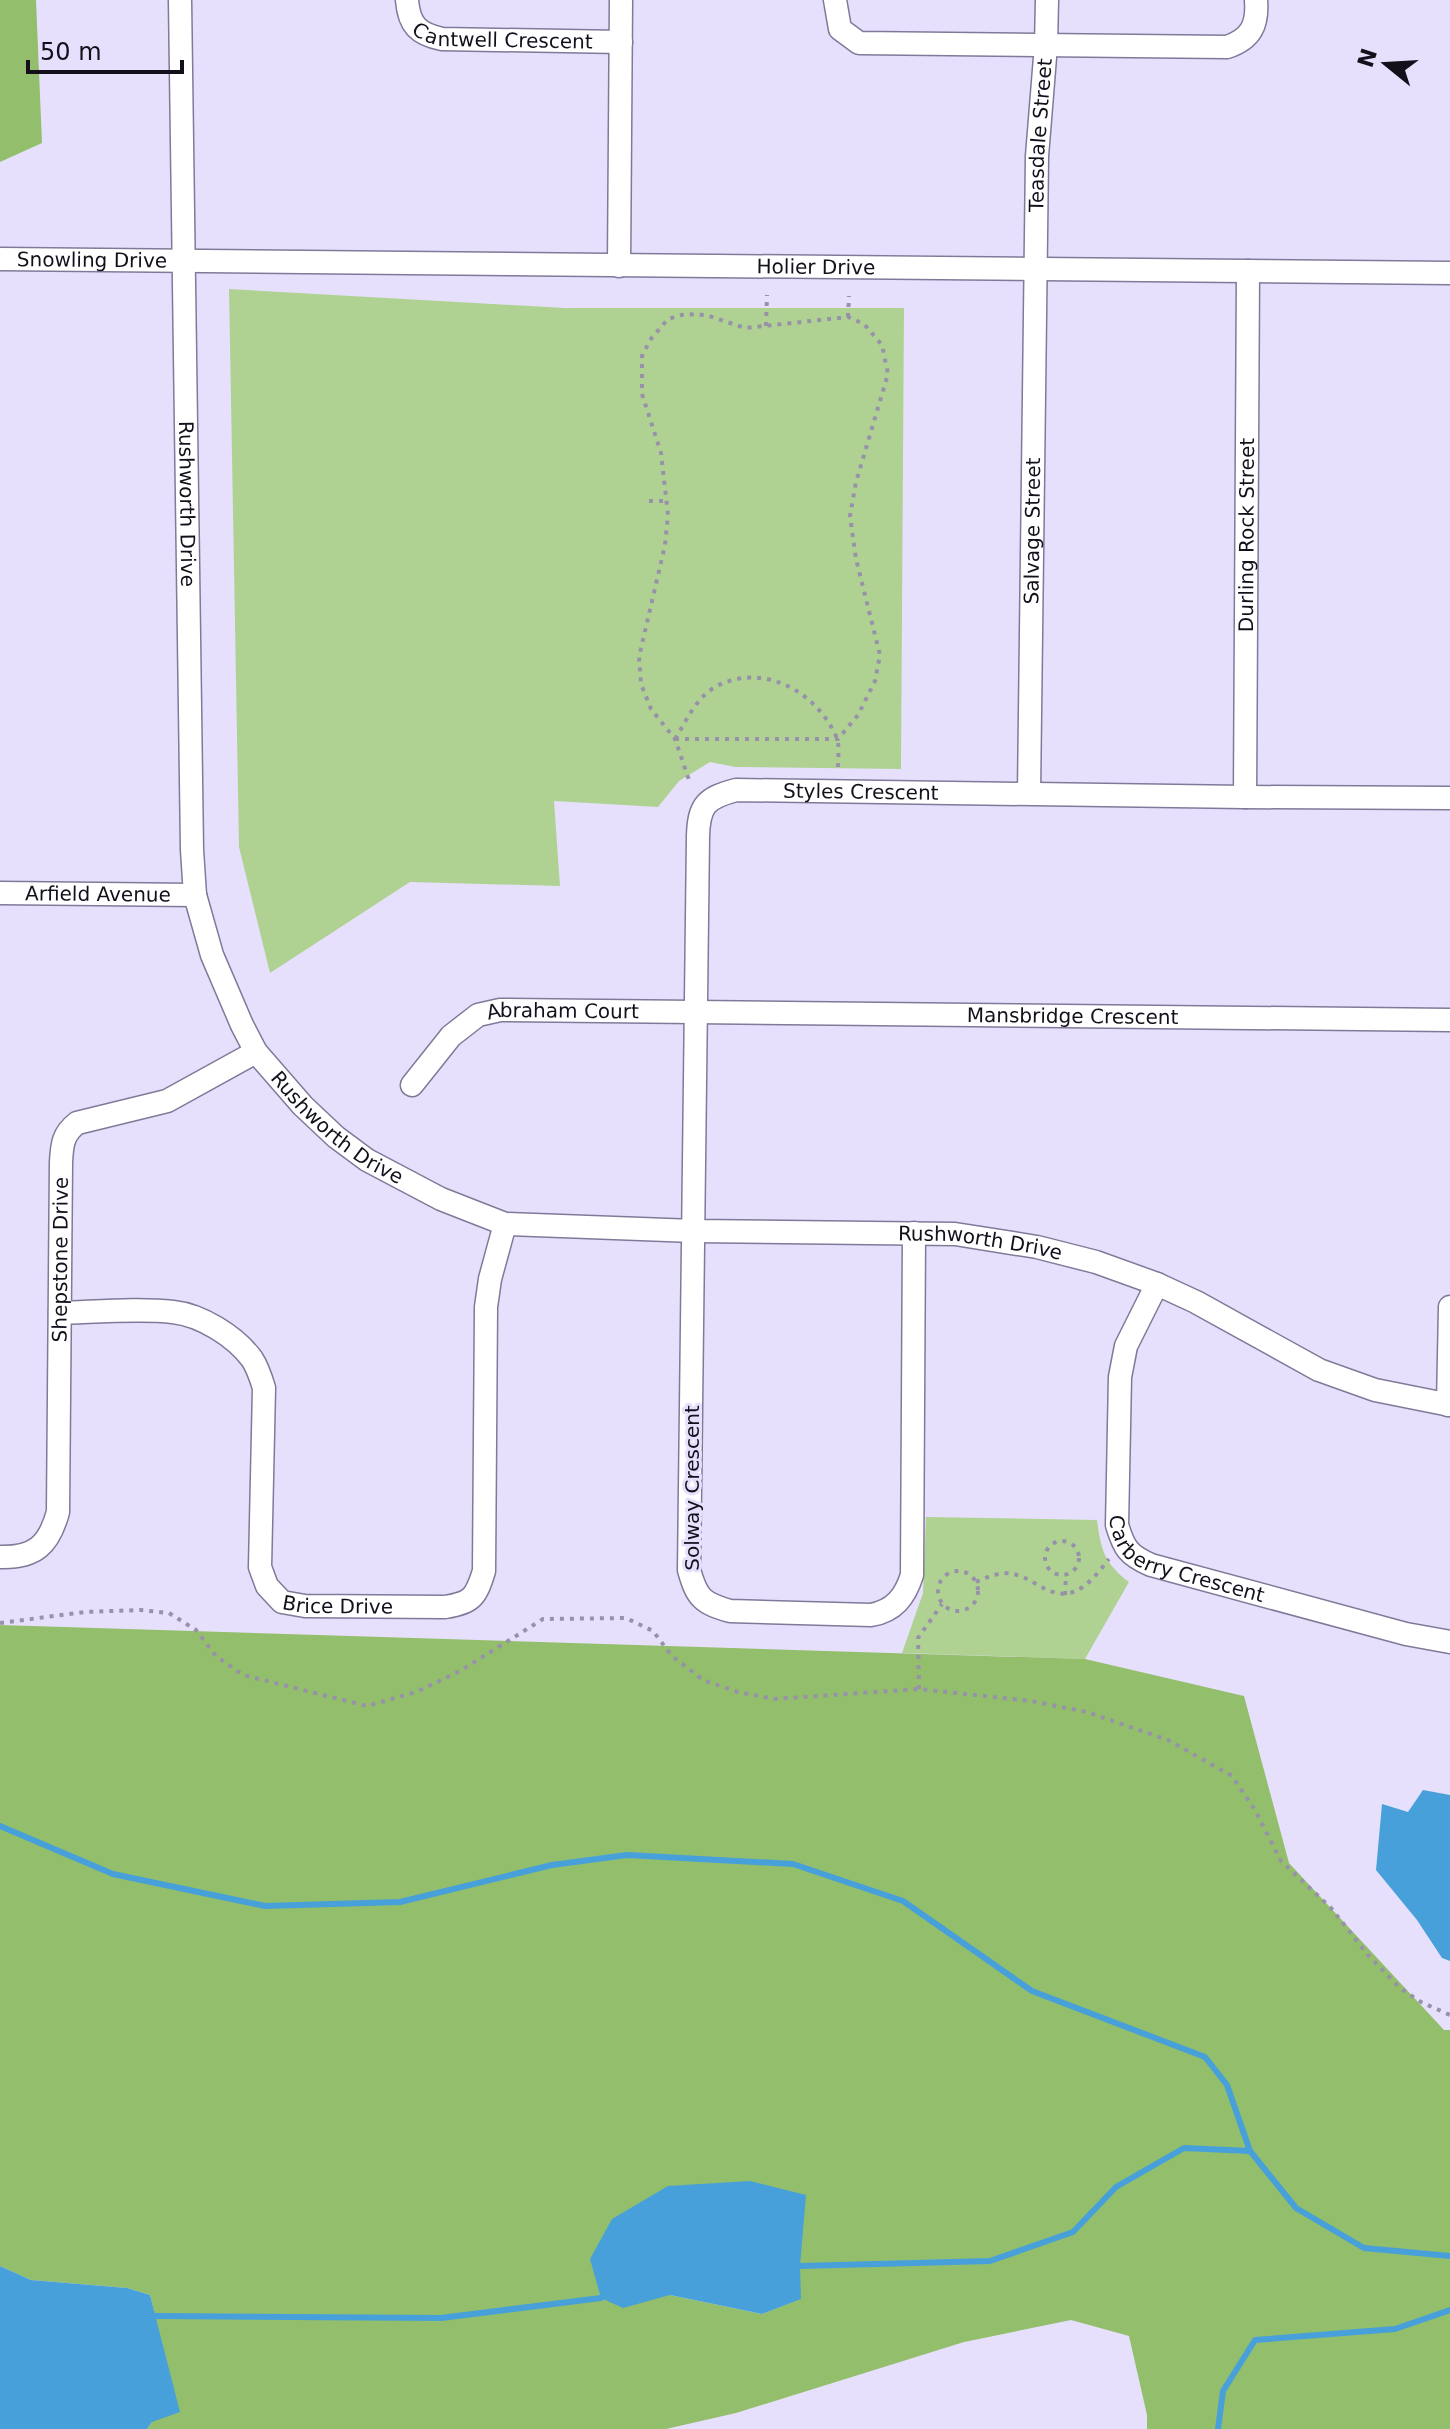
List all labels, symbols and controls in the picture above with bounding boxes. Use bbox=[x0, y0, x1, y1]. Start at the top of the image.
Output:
street label: Cantwell Crescent bbox=[407, 17, 593, 54]
scale bar bbox=[28, 24, 182, 74]
north arrow bbox=[1346, 24, 1426, 104]
text: 50 m bbox=[40, 38, 102, 66]
text: N bbox=[1353, 45, 1382, 71]
street label: Teasdale Street bbox=[1024, 57, 1057, 213]
street label: Snowling Drive bbox=[17, 247, 167, 273]
street label: Holier Drive bbox=[757, 254, 875, 279]
street label: Rushworth Drive bbox=[174, 421, 200, 587]
street label: Durling Rock Street bbox=[1234, 438, 1259, 632]
street label: Salvage Street bbox=[1019, 457, 1045, 605]
street label: Styles Crescent bbox=[783, 779, 939, 805]
street label: Arfield Avenue bbox=[25, 881, 171, 907]
street label: Abraham Court bbox=[484, 998, 639, 1025]
street label: Mansbridge Crescent bbox=[967, 1003, 1179, 1029]
street label: Rushworth Drive bbox=[266, 1066, 407, 1189]
street label: Shepstone Drive bbox=[47, 1177, 73, 1342]
street label: Rushworth Drive bbox=[898, 1221, 1065, 1265]
street label: Solway Crescent bbox=[680, 1405, 704, 1571]
street label: Carberry Crescent bbox=[1105, 1515, 1267, 1607]
street label: Brice Drive bbox=[281, 1590, 393, 1619]

